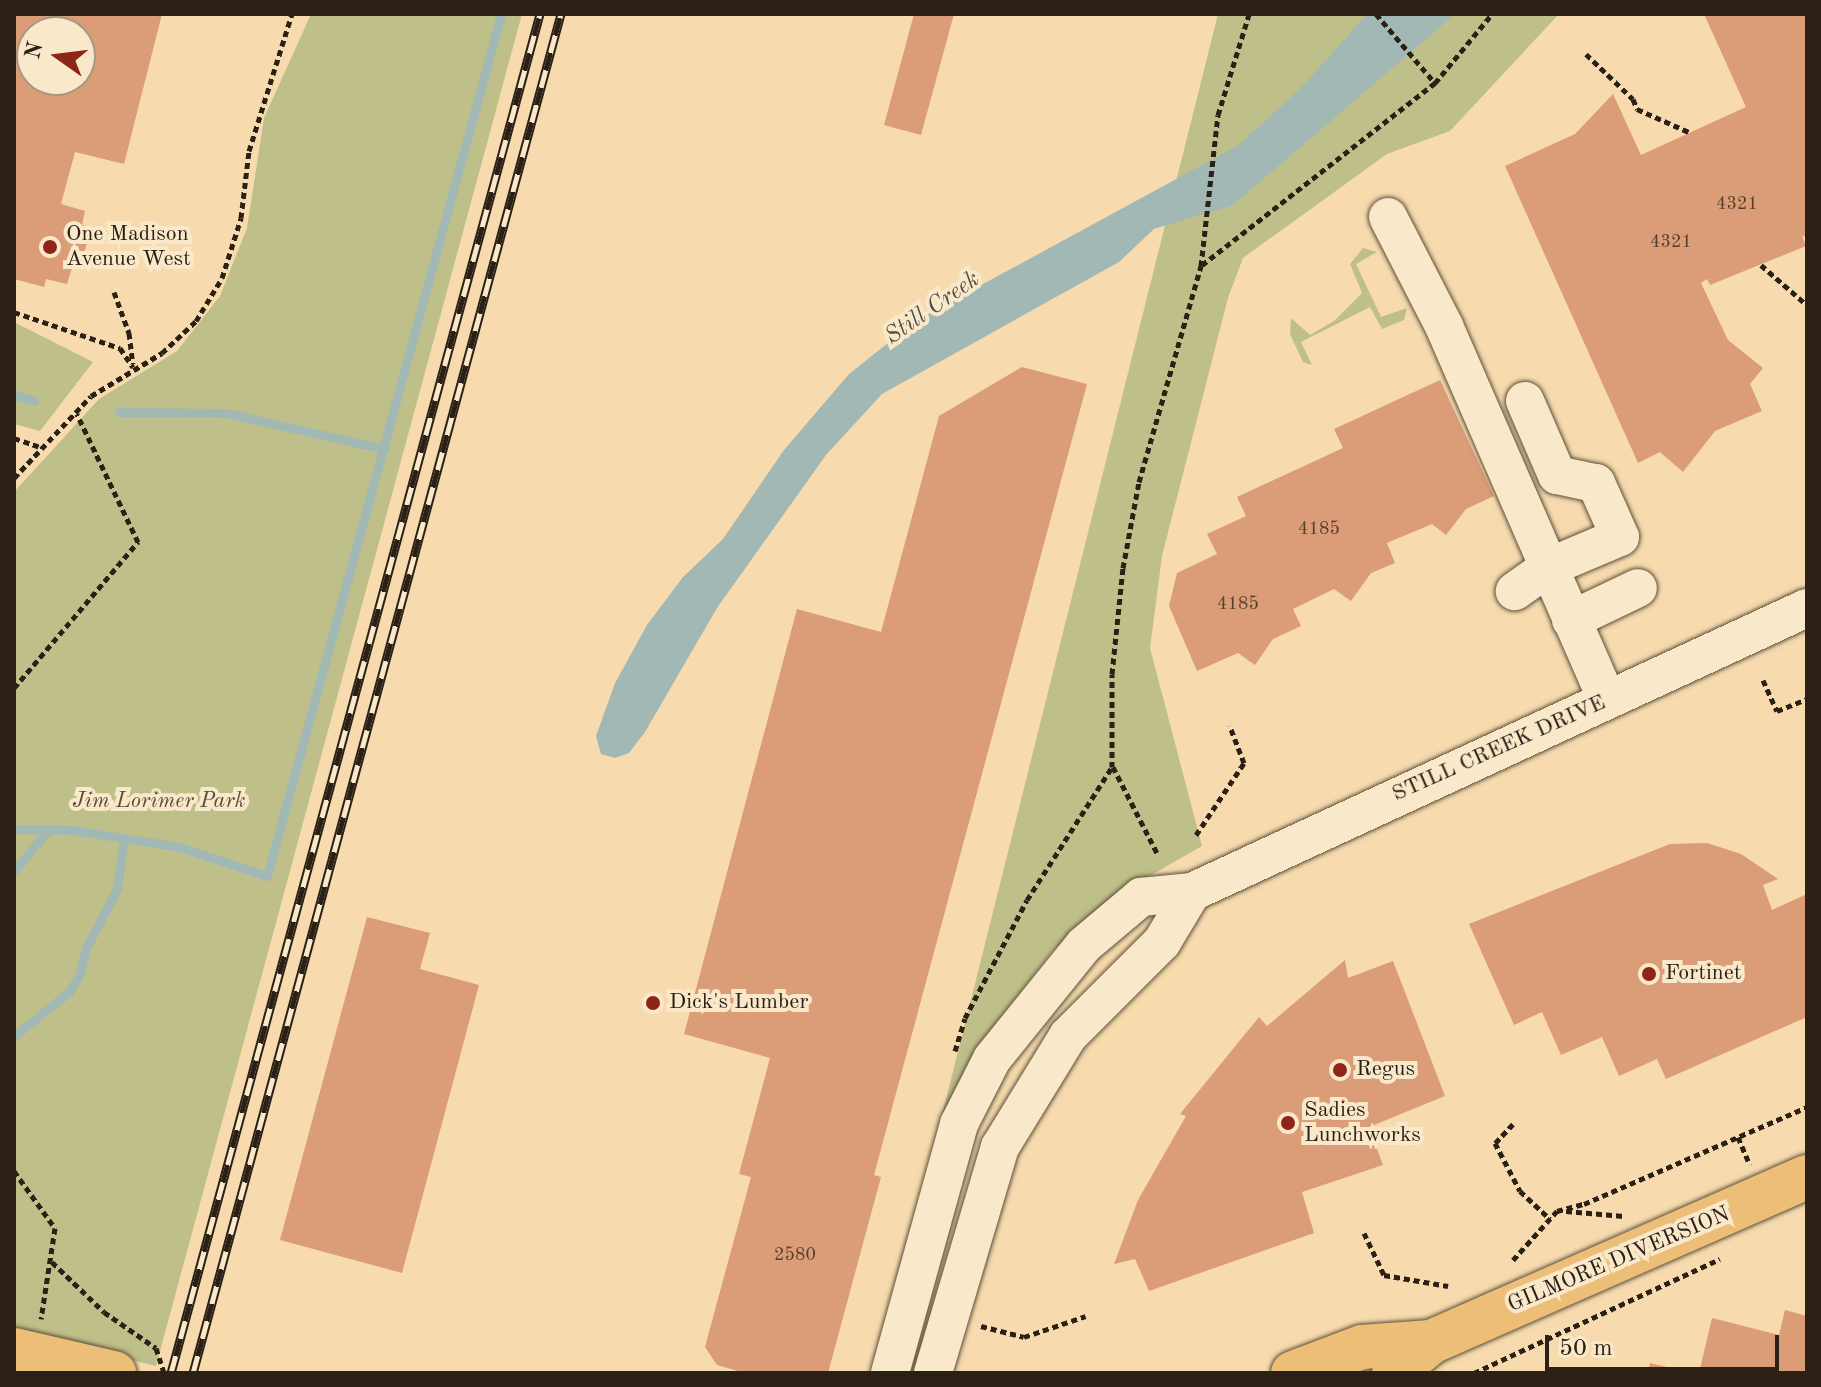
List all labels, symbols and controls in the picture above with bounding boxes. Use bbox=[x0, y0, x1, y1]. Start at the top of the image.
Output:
north arrow bbox=[16, 16, 96, 96]
text: N bbox=[22, 40, 47, 61]
house number: 4321 bbox=[1716, 193, 1758, 215]
place label: One Madison Avenue West bbox=[66, 221, 191, 272]
house number: 4321 bbox=[1650, 231, 1692, 253]
marker: One Madison Avenue West bbox=[41, 238, 59, 256]
water label: Still Creek bbox=[880, 266, 986, 352]
house number: 4185 bbox=[1298, 518, 1340, 540]
house number: 4185 bbox=[1217, 593, 1259, 615]
street label: STILL CREEK DRIVE bbox=[1388, 690, 1610, 808]
park label: Jim Lorimer Park bbox=[73, 789, 245, 815]
place label: Fortinet bbox=[1665, 961, 1742, 987]
marker: Fortinet bbox=[1640, 965, 1658, 983]
place label: Dick's Lumber bbox=[669, 990, 808, 1016]
marker: Dick's Lumber bbox=[644, 994, 662, 1012]
place label: Regus bbox=[1356, 1057, 1415, 1083]
marker: Regus bbox=[1331, 1061, 1349, 1079]
place label: Sadies Lunchworks bbox=[1304, 1097, 1421, 1148]
marker: Sadies Lunchworks bbox=[1279, 1114, 1297, 1132]
street label: GILMORE DIVERSION bbox=[1504, 1201, 1734, 1319]
house number: 2580 bbox=[774, 1244, 816, 1266]
scale bar bbox=[1549, 1319, 1783, 1369]
text: 50 m bbox=[1559, 1337, 1613, 1361]

